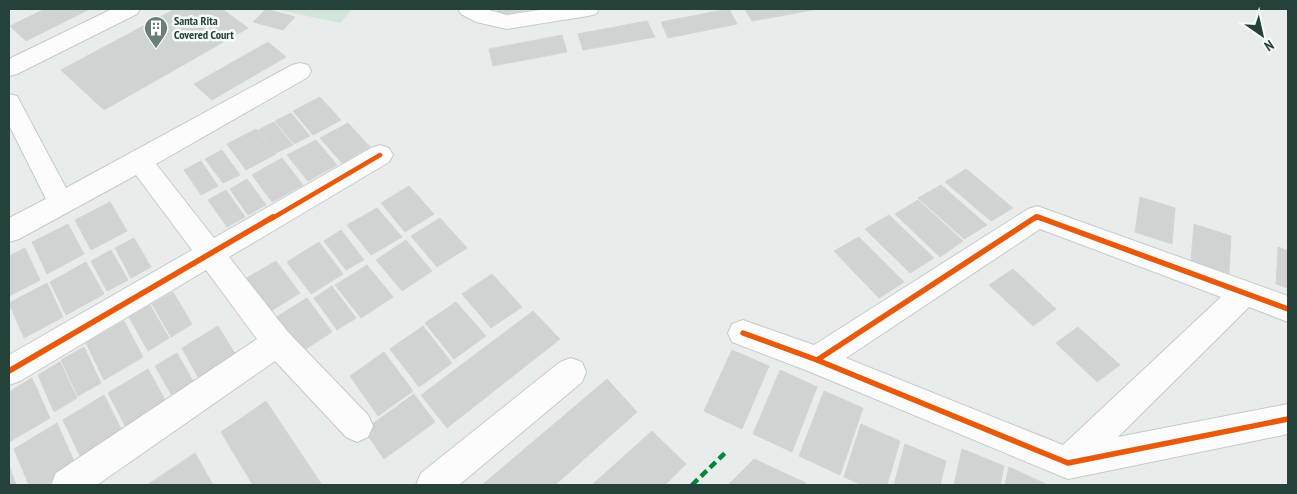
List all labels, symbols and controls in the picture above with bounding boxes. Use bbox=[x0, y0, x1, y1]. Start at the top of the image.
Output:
north arrow bbox=[1237, 10, 1287, 60]
place label: Santa Rita Covered Court bbox=[174, 13, 234, 42]
building icon: Santa Rita Covered Court bbox=[143, 15, 169, 49]
text: N bbox=[1261, 36, 1277, 55]

